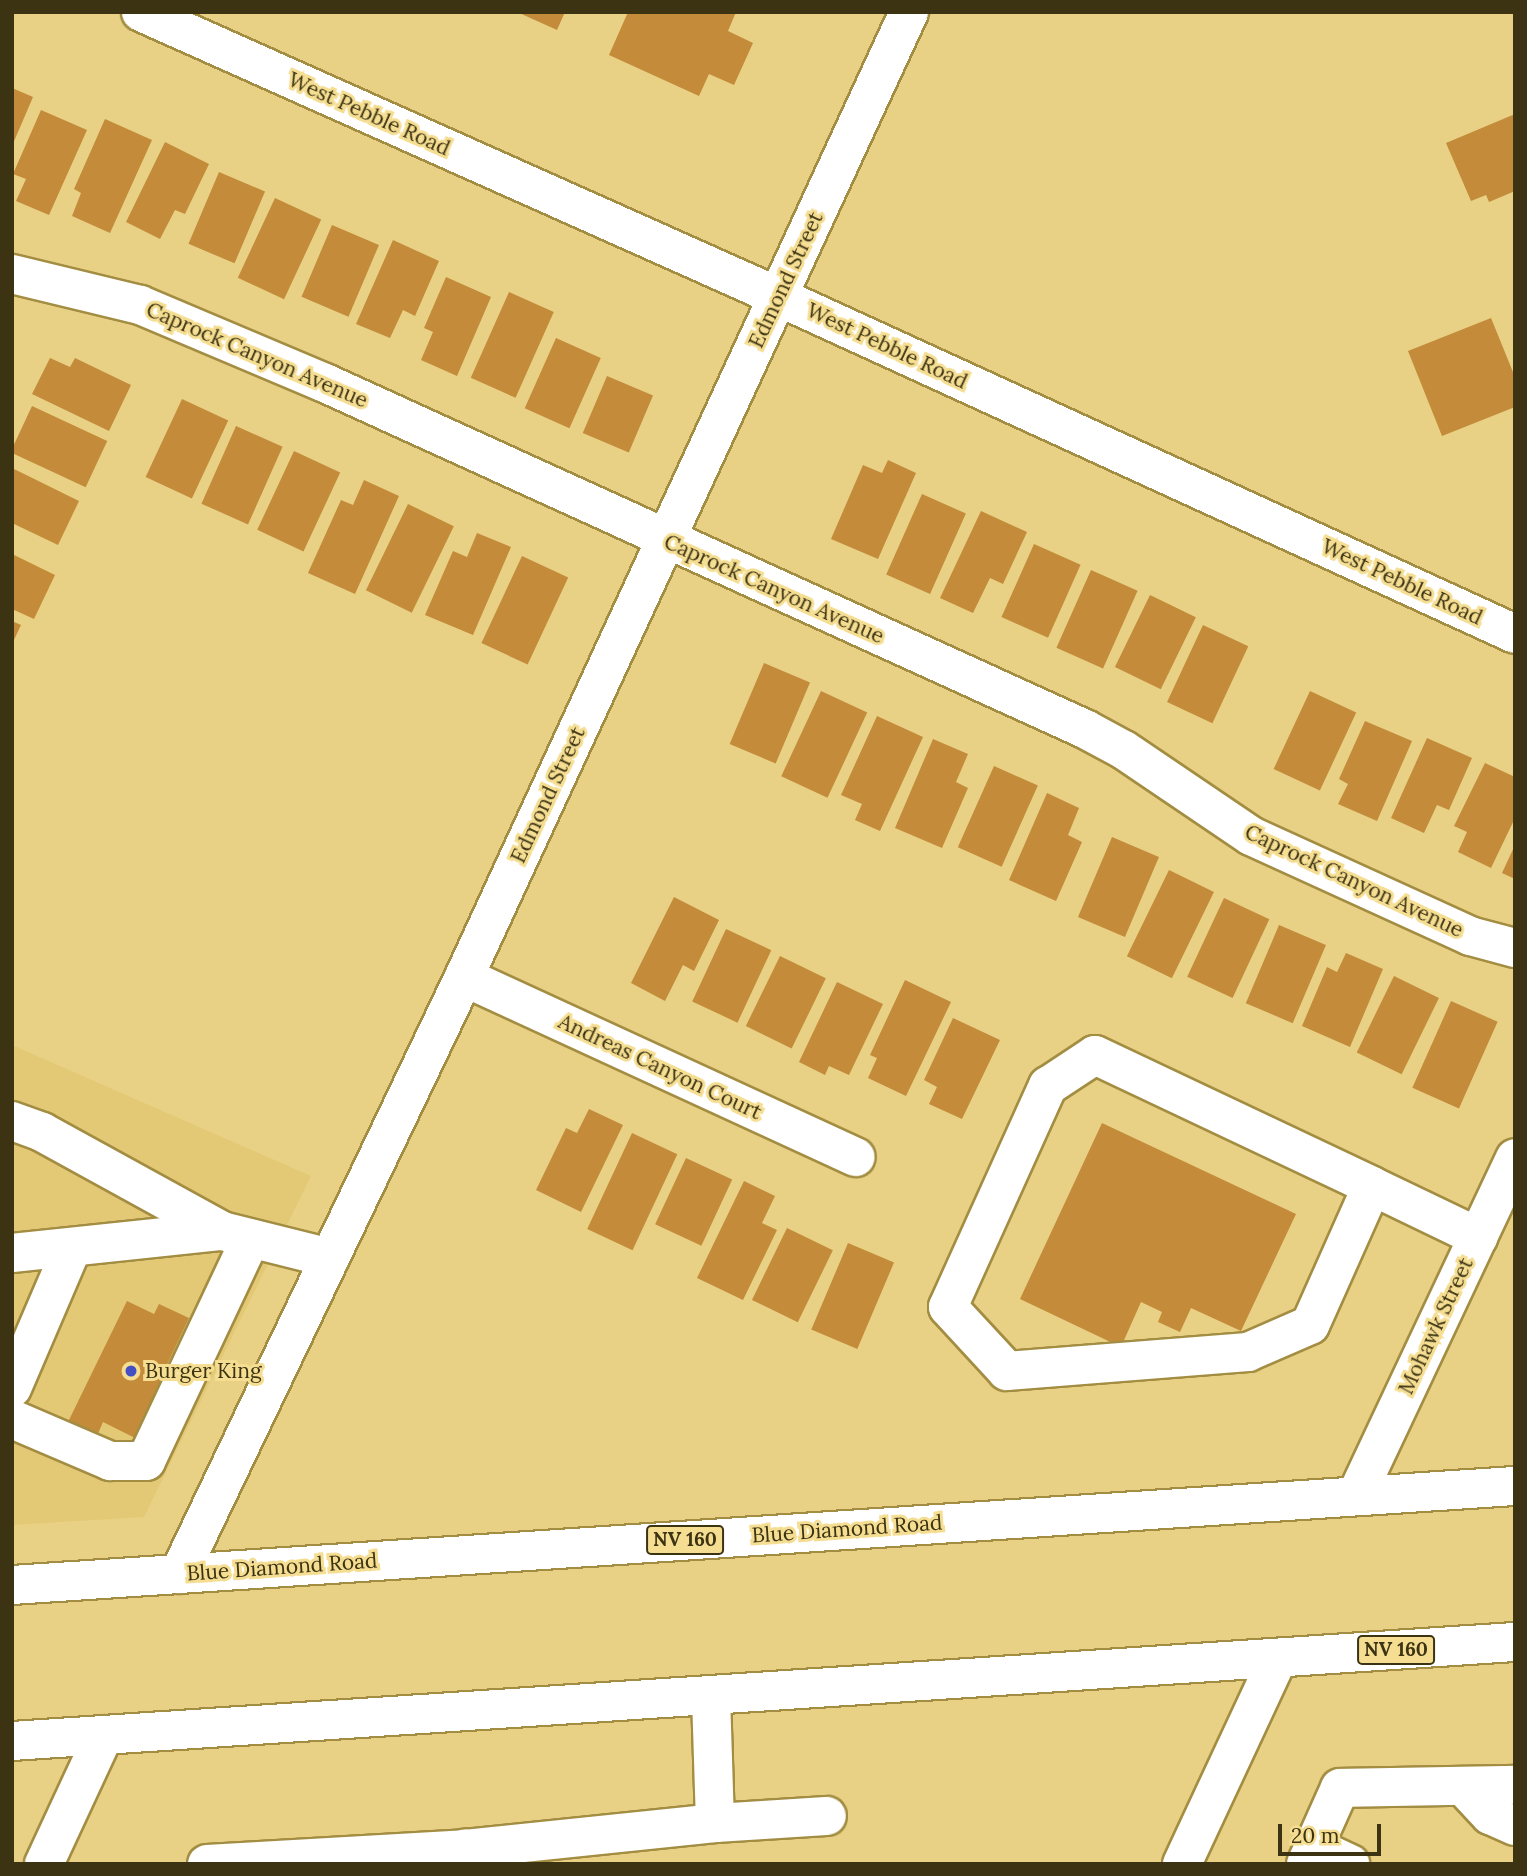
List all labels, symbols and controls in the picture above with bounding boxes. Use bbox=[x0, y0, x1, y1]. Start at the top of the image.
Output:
street label: West Pebble Road bbox=[284, 67, 454, 161]
street label: Edmond Street bbox=[744, 208, 828, 352]
street label: Caprock Canyon Avenue bbox=[143, 297, 371, 413]
street label: West Pebble Road bbox=[803, 298, 971, 394]
street label: Caprock Canyon Avenue bbox=[660, 529, 888, 649]
street label: West Pebble Road bbox=[1318, 534, 1486, 630]
street label: Edmond Street bbox=[506, 723, 590, 867]
street label: Caprock Canyon Avenue bbox=[1241, 819, 1467, 943]
street label: Andreas Canyon Court bbox=[554, 1009, 766, 1125]
street label: Mohawk Street bbox=[1393, 1254, 1479, 1398]
place label: Burger King bbox=[145, 1358, 262, 1384]
marker: Burger King bbox=[123, 1363, 139, 1379]
street label: Blue Diamond Road bbox=[751, 1510, 943, 1548]
road number: NV 160 bbox=[645, 1524, 725, 1556]
street label: Blue Diamond Road bbox=[186, 1548, 378, 1586]
road number: NV 160 bbox=[1356, 1634, 1436, 1666]
scale bar bbox=[1282, 1810, 1385, 1854]
text: 20 m bbox=[1291, 1822, 1340, 1849]

